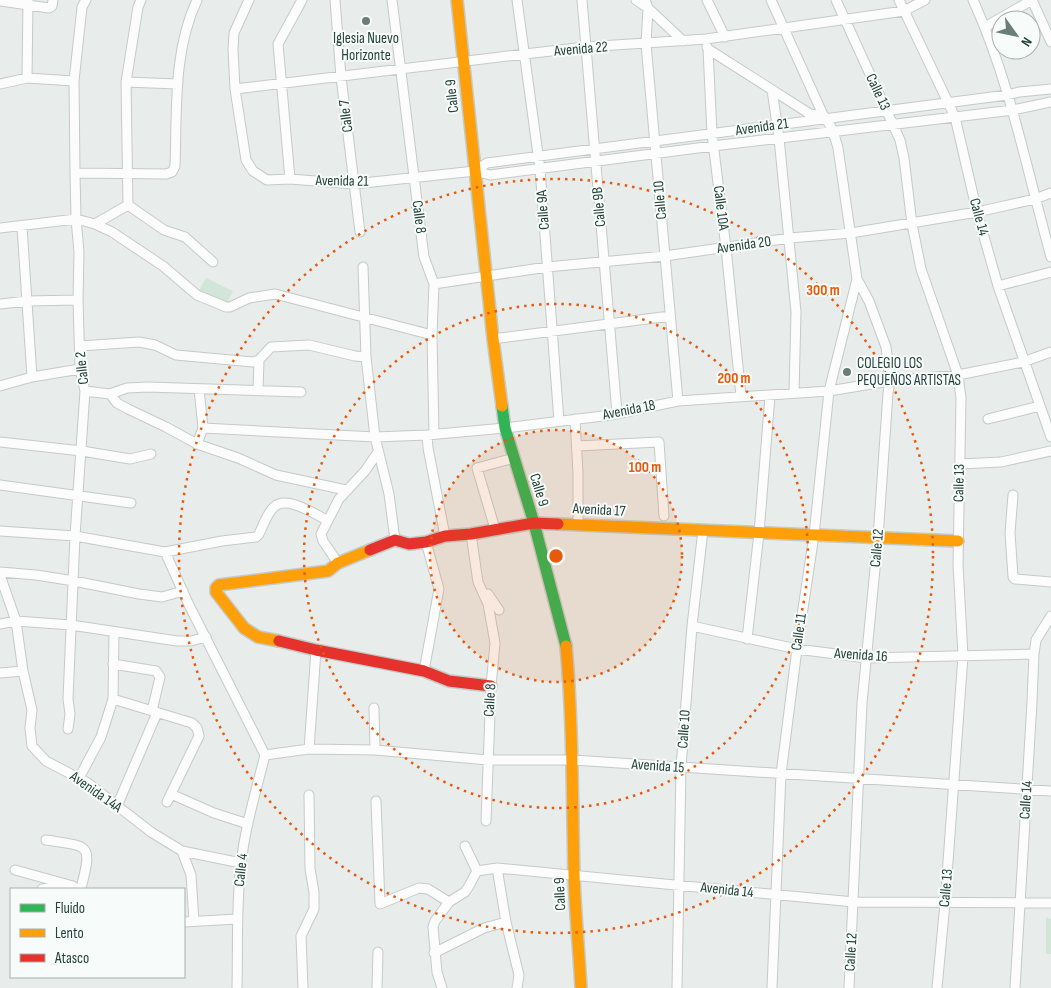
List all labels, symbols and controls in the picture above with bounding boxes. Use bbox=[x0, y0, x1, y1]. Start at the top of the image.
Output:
north arrow bbox=[991, 10, 1041, 60]
marker: Iglesia Nuevo Horizonte bbox=[360, 15, 372, 27]
place label: Iglesia Nuevo Horizonte bbox=[333, 29, 399, 65]
text: N bbox=[1017, 34, 1036, 50]
street label: Avenida 22 bbox=[552, 37, 609, 61]
street label: Calle 13 bbox=[861, 71, 895, 113]
street label: Calle 9 bbox=[441, 78, 463, 114]
street label: Calle 7 bbox=[335, 99, 357, 133]
street label: Avenida 21 bbox=[733, 114, 790, 140]
street label: Avenida 21 bbox=[314, 171, 369, 191]
street label: Calle 10 bbox=[649, 180, 671, 220]
street label: Calle 10A bbox=[709, 184, 733, 232]
street label: Calle 9B bbox=[588, 186, 610, 228]
street label: Calle 9A bbox=[532, 189, 554, 231]
street label: Calle 14 bbox=[965, 196, 993, 238]
street label: Calle 8 bbox=[408, 199, 430, 235]
street label: Avenida 20 bbox=[715, 232, 772, 258]
text: 300 m bbox=[806, 281, 840, 300]
street label: Calle 2 bbox=[71, 351, 93, 385]
place label: COLEGIO LOS PEQUEÑOS ARTISTAS bbox=[857, 354, 961, 390]
marker: COLEGIO LOS PEQUEÑOS ARTISTAS bbox=[841, 366, 853, 378]
text: 200 m bbox=[717, 369, 751, 388]
street label: Avenida 18 bbox=[600, 396, 657, 425]
text: 100 m bbox=[629, 458, 661, 477]
street label: Calle 13 bbox=[949, 464, 969, 502]
street label: Calle 9 bbox=[525, 471, 553, 509]
street label: Avenida 17 bbox=[571, 499, 626, 521]
street label: Calle 12 bbox=[866, 528, 888, 568]
centre of rings bbox=[547, 547, 565, 565]
street label: Calle 11 bbox=[787, 611, 811, 652]
street label: Avenida 16 bbox=[833, 644, 888, 666]
street label: Calle 8 bbox=[480, 683, 500, 717]
street label: Calle 10 bbox=[673, 709, 695, 749]
street label: Avenida 15 bbox=[630, 755, 685, 777]
street label: Avenida 14A bbox=[65, 767, 126, 817]
street label: Calle 14 bbox=[1015, 780, 1037, 820]
street label: Calle 4 bbox=[230, 853, 252, 887]
street label: Calle 13 bbox=[935, 868, 957, 908]
street label: Calle 9 bbox=[550, 877, 570, 911]
street label: Avenida 14 bbox=[699, 878, 754, 902]
legend bbox=[10, 888, 185, 978]
text: Fluido bbox=[55, 899, 85, 918]
text: Lento bbox=[55, 924, 84, 943]
street label: Calle 12 bbox=[841, 932, 861, 972]
text: Atasco bbox=[54, 949, 89, 968]

